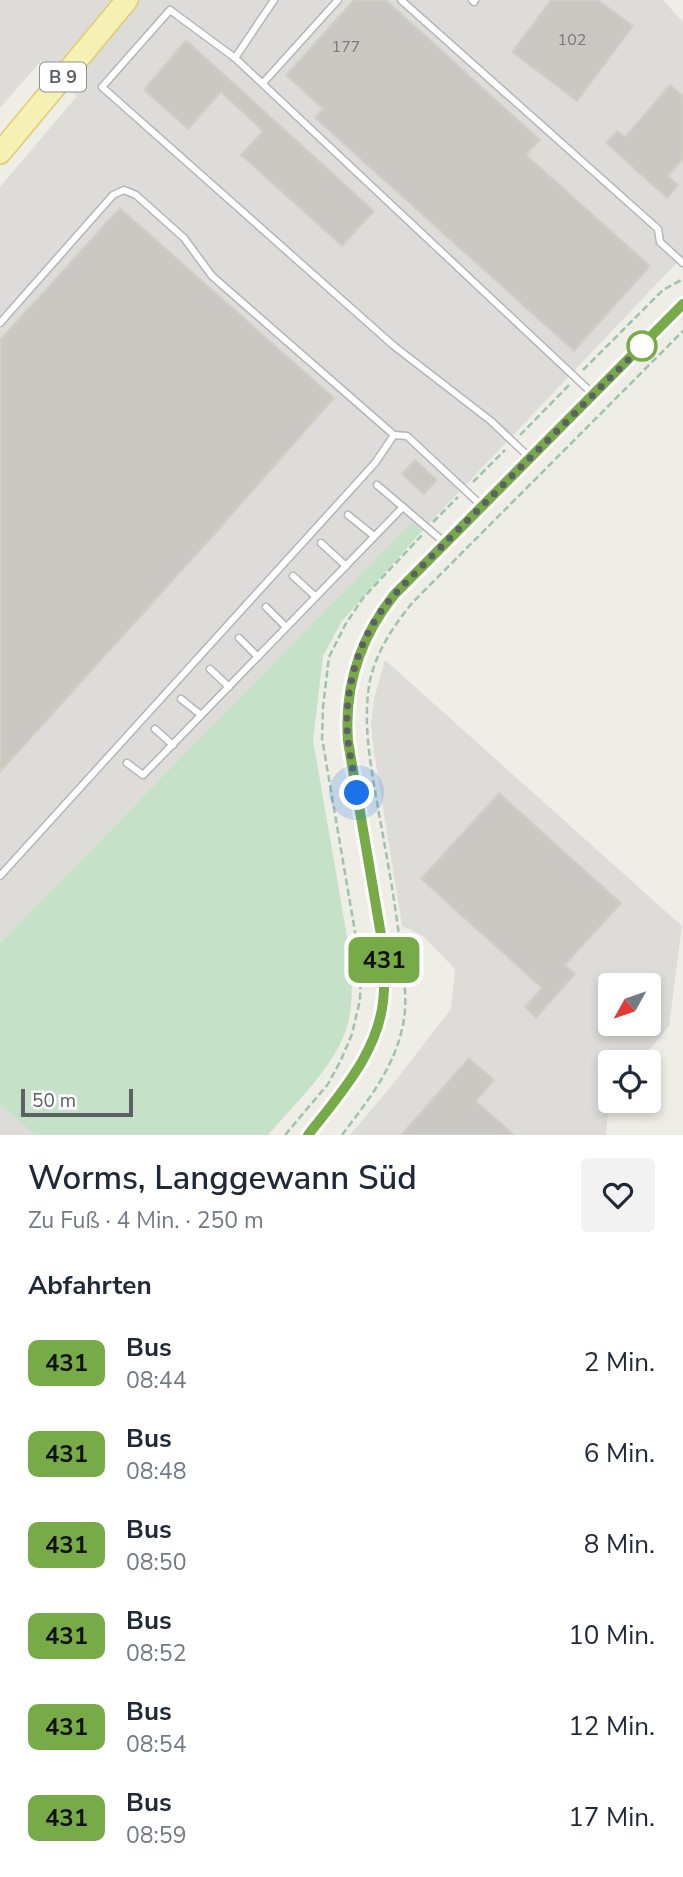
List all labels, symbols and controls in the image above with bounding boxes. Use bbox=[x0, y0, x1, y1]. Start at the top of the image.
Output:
house number: 102 bbox=[558, 29, 586, 51]
house number: 177 bbox=[332, 36, 360, 58]
road number: B 9 bbox=[40, 62, 86, 92]
unlabelled marker bbox=[627, 331, 657, 361]
your location bbox=[339, 775, 374, 810]
line badge: 431 bbox=[344, 937, 424, 983]
text: 431 bbox=[362, 944, 406, 976]
north arrow bbox=[598, 973, 662, 1036]
map controls bbox=[598, 973, 661, 1113]
button: locate bbox=[598, 1050, 661, 1113]
scale bar bbox=[21, 1086, 133, 1118]
text: 50 m bbox=[32, 1088, 76, 1114]
text: Worms, Langgewann Süd bbox=[28, 1156, 417, 1201]
button: heart bbox=[581, 1158, 655, 1232]
text: Zu Fuß · 4 Min. · 250 m bbox=[28, 1205, 264, 1236]
text: Abfahrten bbox=[28, 1268, 152, 1303]
text: Bus bbox=[126, 1330, 172, 1365]
text: 2 Min. bbox=[584, 1345, 655, 1380]
text: 431 bbox=[45, 1347, 88, 1379]
text: 08:44 bbox=[126, 1365, 186, 1396]
text: Bus bbox=[126, 1421, 172, 1456]
text: 6 Min. bbox=[584, 1436, 655, 1471]
text: 431 bbox=[45, 1438, 88, 1470]
text: 08:48 bbox=[126, 1456, 186, 1487]
text: Bus bbox=[126, 1512, 172, 1547]
text: 8 Min. bbox=[584, 1527, 655, 1562]
text: 431 bbox=[45, 1529, 88, 1561]
text: 08:50 bbox=[126, 1547, 186, 1578]
text: Bus bbox=[126, 1603, 172, 1638]
text: 10 Min. bbox=[568, 1618, 655, 1653]
text: 431 bbox=[45, 1620, 88, 1652]
text: 08:52 bbox=[126, 1638, 186, 1669]
text: Bus bbox=[126, 1694, 172, 1729]
text: 12 Min. bbox=[568, 1709, 655, 1744]
text: 431 bbox=[45, 1711, 88, 1743]
text: 08:54 bbox=[126, 1729, 186, 1760]
text: Bus bbox=[126, 1785, 172, 1820]
text: 17 Min. bbox=[568, 1800, 655, 1835]
text: 431 bbox=[45, 1802, 88, 1834]
text: 08:59 bbox=[126, 1820, 186, 1851]

